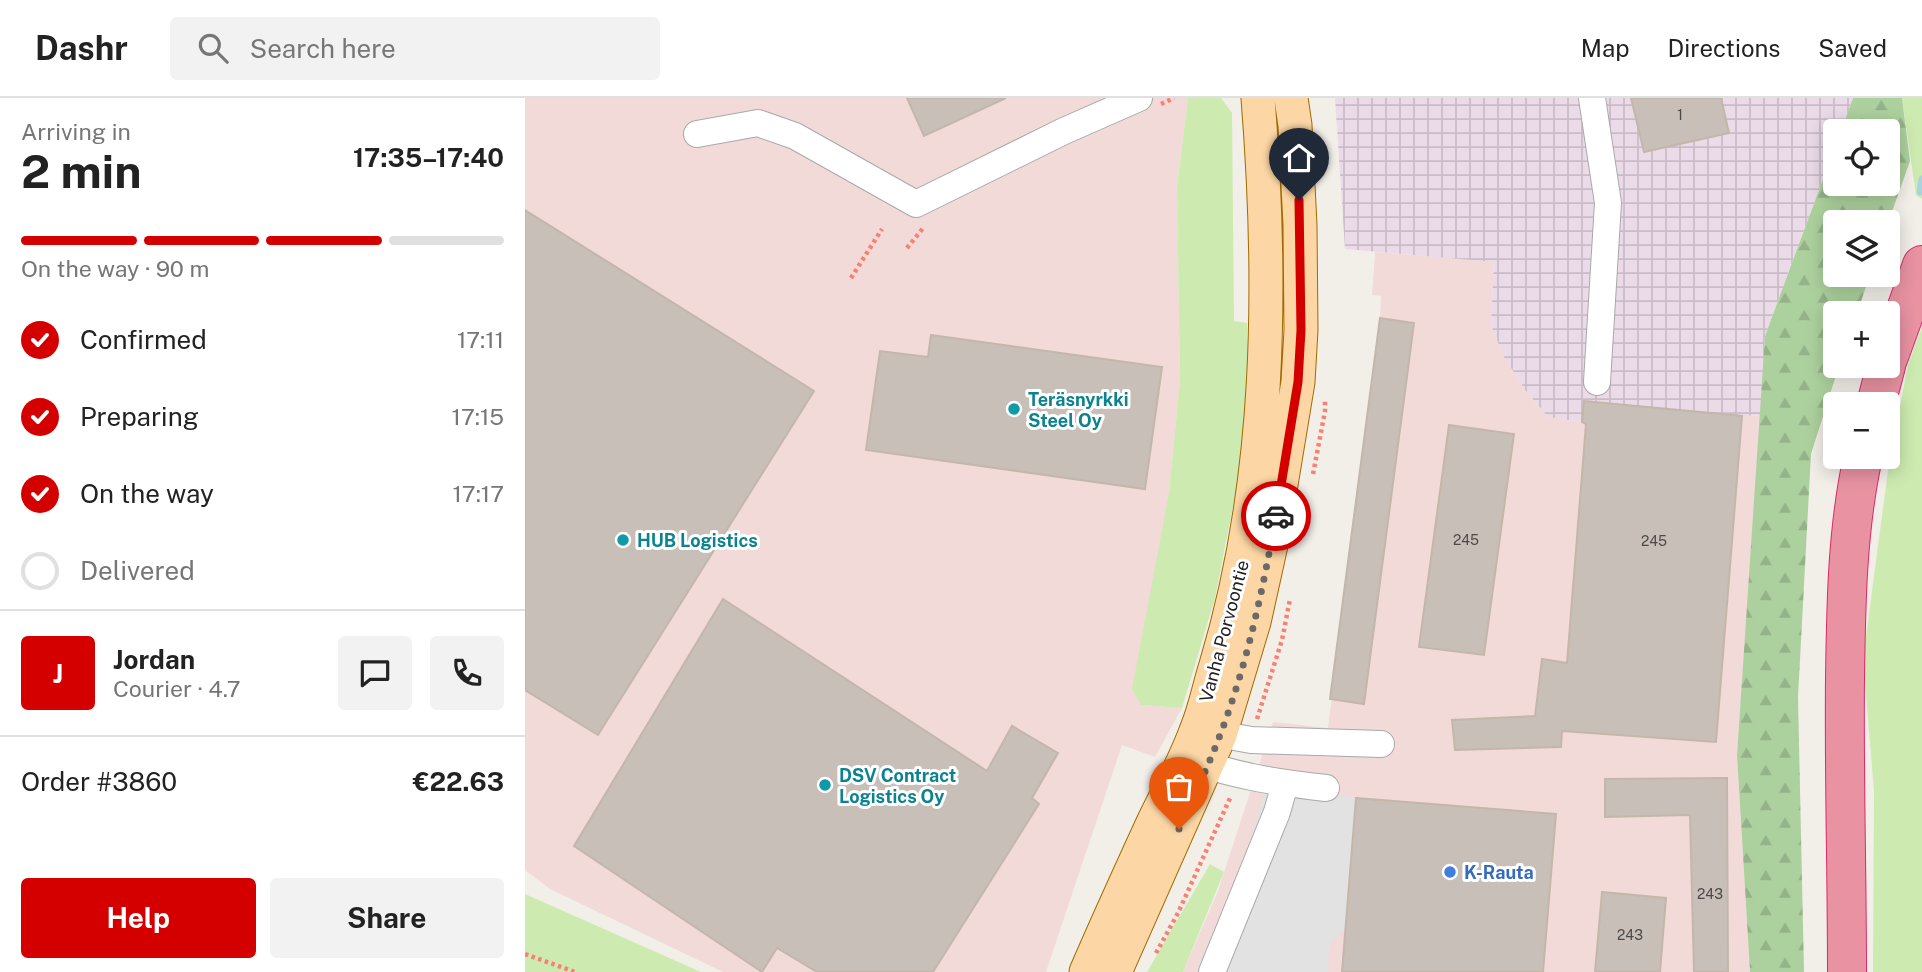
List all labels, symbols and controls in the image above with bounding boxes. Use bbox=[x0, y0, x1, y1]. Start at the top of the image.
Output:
search box bbox=[170, 17, 660, 80]
text: Dashr bbox=[35, 29, 128, 67]
icon: search bbox=[194, 29, 232, 67]
text: Search here bbox=[250, 33, 396, 64]
text: Map bbox=[1581, 34, 1630, 62]
text: Directions bbox=[1668, 34, 1780, 62]
text: Saved bbox=[1818, 34, 1887, 62]
house number: 1 bbox=[1677, 107, 1683, 123]
text: Arriving in bbox=[21, 118, 131, 145]
map controls bbox=[1823, 119, 1900, 469]
button: locate bbox=[1823, 119, 1900, 196]
pin bbox=[1269, 128, 1329, 200]
icon: home bbox=[1280, 139, 1318, 177]
text: 17:35–17:40 bbox=[353, 142, 504, 173]
text: 2 min bbox=[21, 144, 141, 198]
button: layers bbox=[1823, 210, 1900, 287]
text: On the way · 90 m bbox=[21, 255, 209, 282]
button: + bbox=[1823, 301, 1900, 378]
icon: check bbox=[21, 321, 59, 359]
text: Confirmed bbox=[80, 324, 207, 355]
text: 17:11 bbox=[457, 326, 504, 353]
place label: Teräsnyrkki Steel Oy bbox=[1028, 389, 1128, 431]
button: − bbox=[1823, 392, 1900, 469]
icon: check bbox=[21, 398, 59, 436]
text: Preparing bbox=[80, 401, 199, 432]
marker: Teräsnyrkki Steel Oy bbox=[1006, 401, 1022, 417]
text: 17:15 bbox=[452, 403, 504, 430]
icon: check bbox=[21, 475, 59, 513]
text: On the way bbox=[80, 478, 214, 509]
text: 17:17 bbox=[452, 480, 504, 507]
courier bbox=[1241, 481, 1311, 551]
icon: car bbox=[1257, 497, 1295, 535]
place label: HUB Logistics bbox=[637, 530, 758, 551]
marker: HUB Logistics bbox=[615, 532, 631, 548]
house number: 245 bbox=[1453, 532, 1479, 548]
house number: 245 bbox=[1641, 533, 1667, 549]
text: Delivered bbox=[80, 555, 195, 586]
street label: Vanha Porvoontie bbox=[1195, 558, 1253, 704]
button: chat bbox=[338, 636, 412, 710]
button: phone bbox=[430, 636, 504, 710]
text: Jordan bbox=[113, 644, 195, 675]
text: J bbox=[53, 658, 63, 689]
text: Courier · 4.7 bbox=[113, 675, 241, 702]
pin bbox=[1149, 757, 1209, 829]
place label: DSV Contract Logistics Oy bbox=[839, 765, 956, 807]
text: Order #3860 bbox=[21, 766, 177, 797]
text: €22.63 bbox=[413, 766, 504, 797]
icon: bag bbox=[1160, 768, 1198, 806]
marker: DSV Contract Logistics Oy bbox=[817, 777, 833, 793]
place label: K-Rauta bbox=[1464, 862, 1534, 883]
marker: K-Rauta bbox=[1442, 864, 1458, 880]
button: Help bbox=[21, 878, 256, 958]
button: Share bbox=[270, 878, 504, 958]
house number: 243 bbox=[1697, 886, 1723, 902]
house number: 243 bbox=[1617, 927, 1643, 943]

